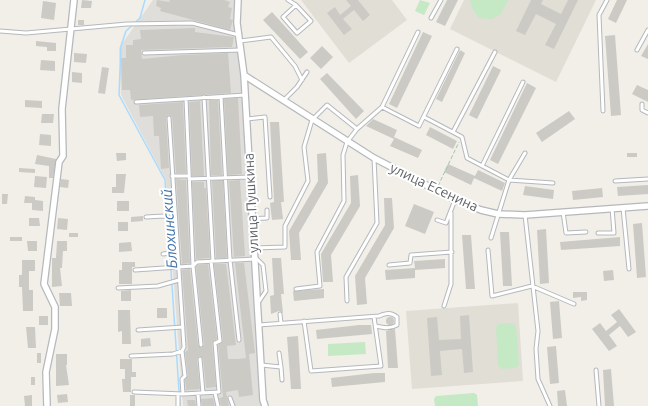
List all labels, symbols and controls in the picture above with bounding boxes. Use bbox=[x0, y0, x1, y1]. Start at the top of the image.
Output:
street label: улица Пушкина bbox=[240, 153, 262, 253]
street label: улица Есенина bbox=[387, 160, 481, 214]
water label: Блохинский bbox=[158, 189, 180, 269]

